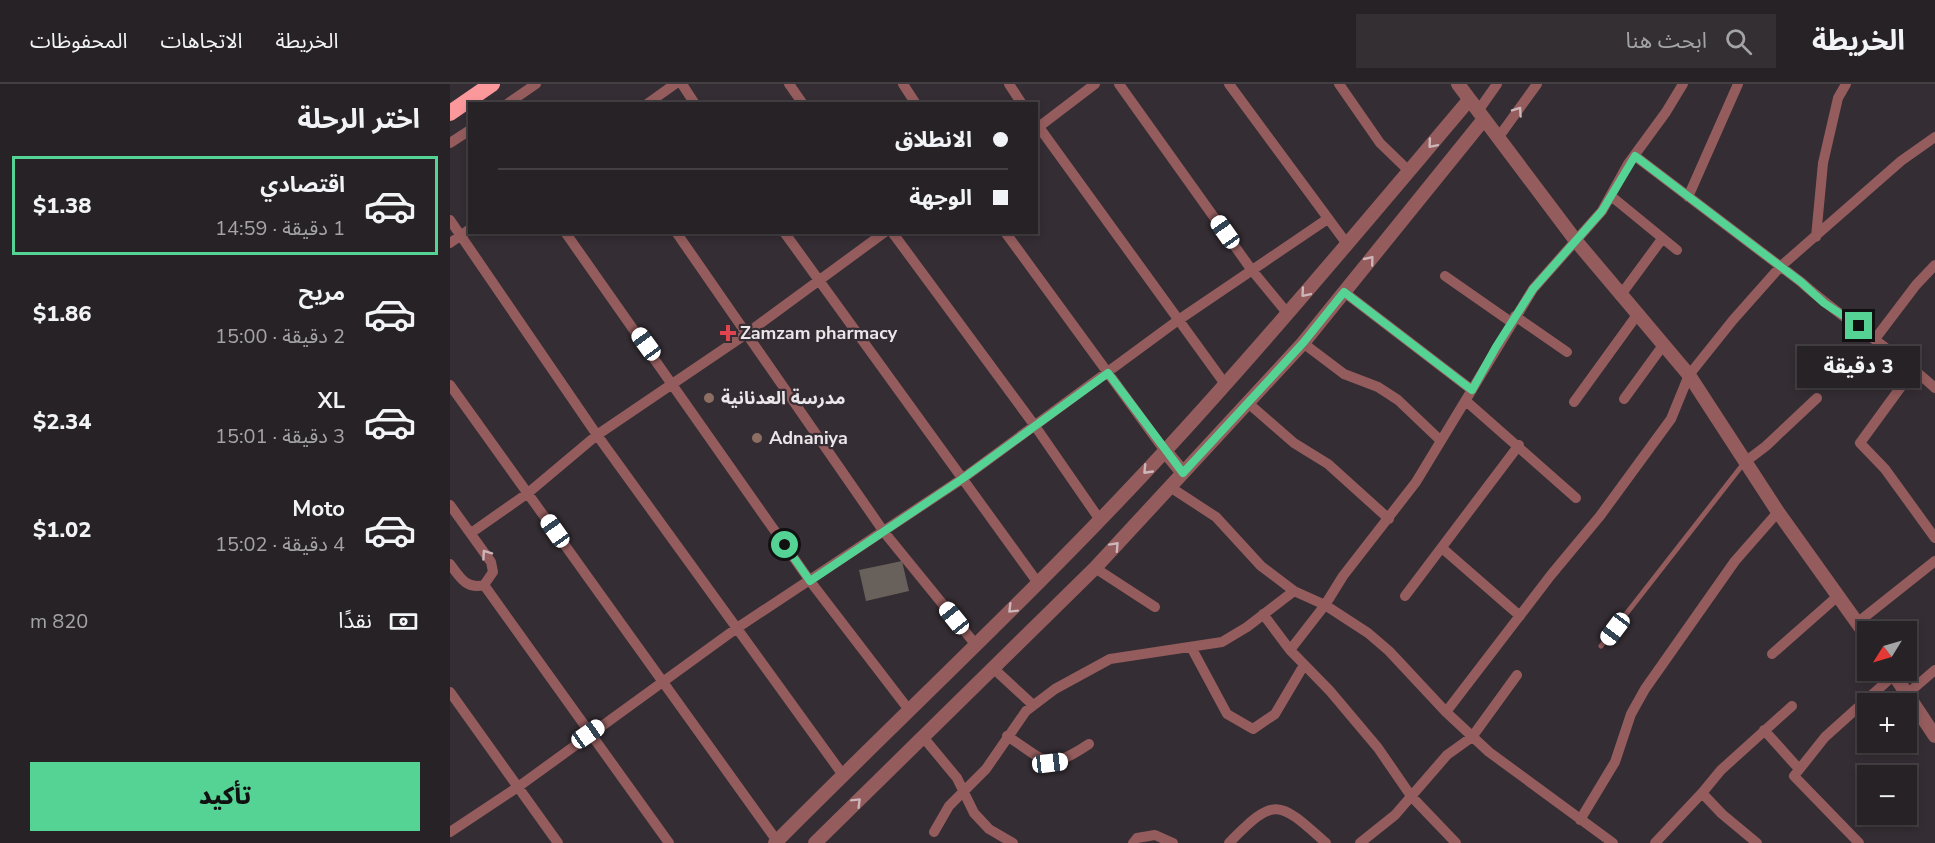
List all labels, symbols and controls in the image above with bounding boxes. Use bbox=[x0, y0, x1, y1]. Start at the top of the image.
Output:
search box bbox=[1356, 14, 1776, 68]
text: الخريطة bbox=[1812, 22, 1905, 60]
icon: search bbox=[1722, 25, 1755, 58]
text: ابحث هنا bbox=[1626, 26, 1707, 56]
text: المحفوظات bbox=[30, 27, 127, 55]
text: الاتجاهات bbox=[160, 27, 242, 55]
text: الخريطة bbox=[275, 27, 338, 55]
text: اختر الرحلة bbox=[297, 101, 420, 138]
one-way arrow bbox=[1510, 107, 1521, 118]
text: الانطلاق bbox=[895, 125, 972, 155]
one-way arrow bbox=[1428, 137, 1439, 148]
text: اقتصادي bbox=[260, 170, 345, 200]
icon: car bbox=[363, 179, 417, 233]
text: الوجهة bbox=[909, 183, 972, 213]
text: $1.38 bbox=[33, 191, 92, 221]
car bbox=[1207, 212, 1243, 252]
text: 1 دقيقة · 14:59 bbox=[215, 215, 345, 242]
one-way arrow bbox=[1363, 256, 1374, 267]
text: مريح bbox=[299, 278, 345, 308]
one-way arrow bbox=[1301, 286, 1312, 297]
icon: car bbox=[363, 287, 417, 341]
text: $1.86 bbox=[33, 299, 92, 329]
route end bbox=[1845, 312, 1872, 339]
place label: Zamzam pharmacy bbox=[740, 321, 898, 345]
text: 2 دقيقة · 15:00 bbox=[215, 323, 345, 350]
car bbox=[628, 324, 664, 364]
marker: Zamzam pharmacy bbox=[721, 326, 735, 340]
callout: 3 دقيقة bbox=[1798, 347, 1920, 389]
text: 3 دقيقة bbox=[1824, 353, 1893, 380]
text: XL bbox=[318, 386, 345, 416]
place label: مدرسة العدنانية bbox=[721, 386, 846, 410]
marker: مدرسة العدنانية bbox=[702, 391, 716, 405]
icon: car bbox=[363, 395, 417, 449]
text: $2.34 bbox=[33, 407, 92, 437]
text: 3 دقيقة · 15:01 bbox=[215, 423, 345, 450]
place label: Adnaniya bbox=[769, 426, 848, 450]
marker: Adnaniya bbox=[750, 431, 764, 445]
one-way arrow bbox=[1144, 462, 1155, 473]
text: Moto bbox=[292, 494, 345, 524]
icon: car bbox=[363, 503, 417, 557]
car bbox=[537, 511, 573, 551]
text: $1.02 bbox=[33, 515, 92, 545]
text: 4 دقيقة · 15:02 bbox=[215, 531, 345, 558]
route start bbox=[771, 531, 798, 558]
one-way arrow bbox=[1108, 543, 1119, 553]
one-way arrow bbox=[482, 550, 493, 561]
car bbox=[936, 598, 972, 638]
one-way arrow bbox=[1008, 602, 1019, 613]
icon: cash bbox=[387, 605, 420, 638]
text: نقدًا bbox=[338, 606, 372, 636]
text: 820 m bbox=[30, 608, 88, 635]
car bbox=[1597, 609, 1633, 649]
north arrow bbox=[1857, 621, 1917, 681]
map controls bbox=[1857, 621, 1917, 825]
button: + bbox=[1857, 693, 1917, 753]
car bbox=[568, 716, 608, 752]
car bbox=[1031, 752, 1069, 774]
button: تأكيد bbox=[30, 762, 420, 831]
button: − bbox=[1857, 765, 1917, 825]
one-way arrow bbox=[851, 798, 861, 809]

